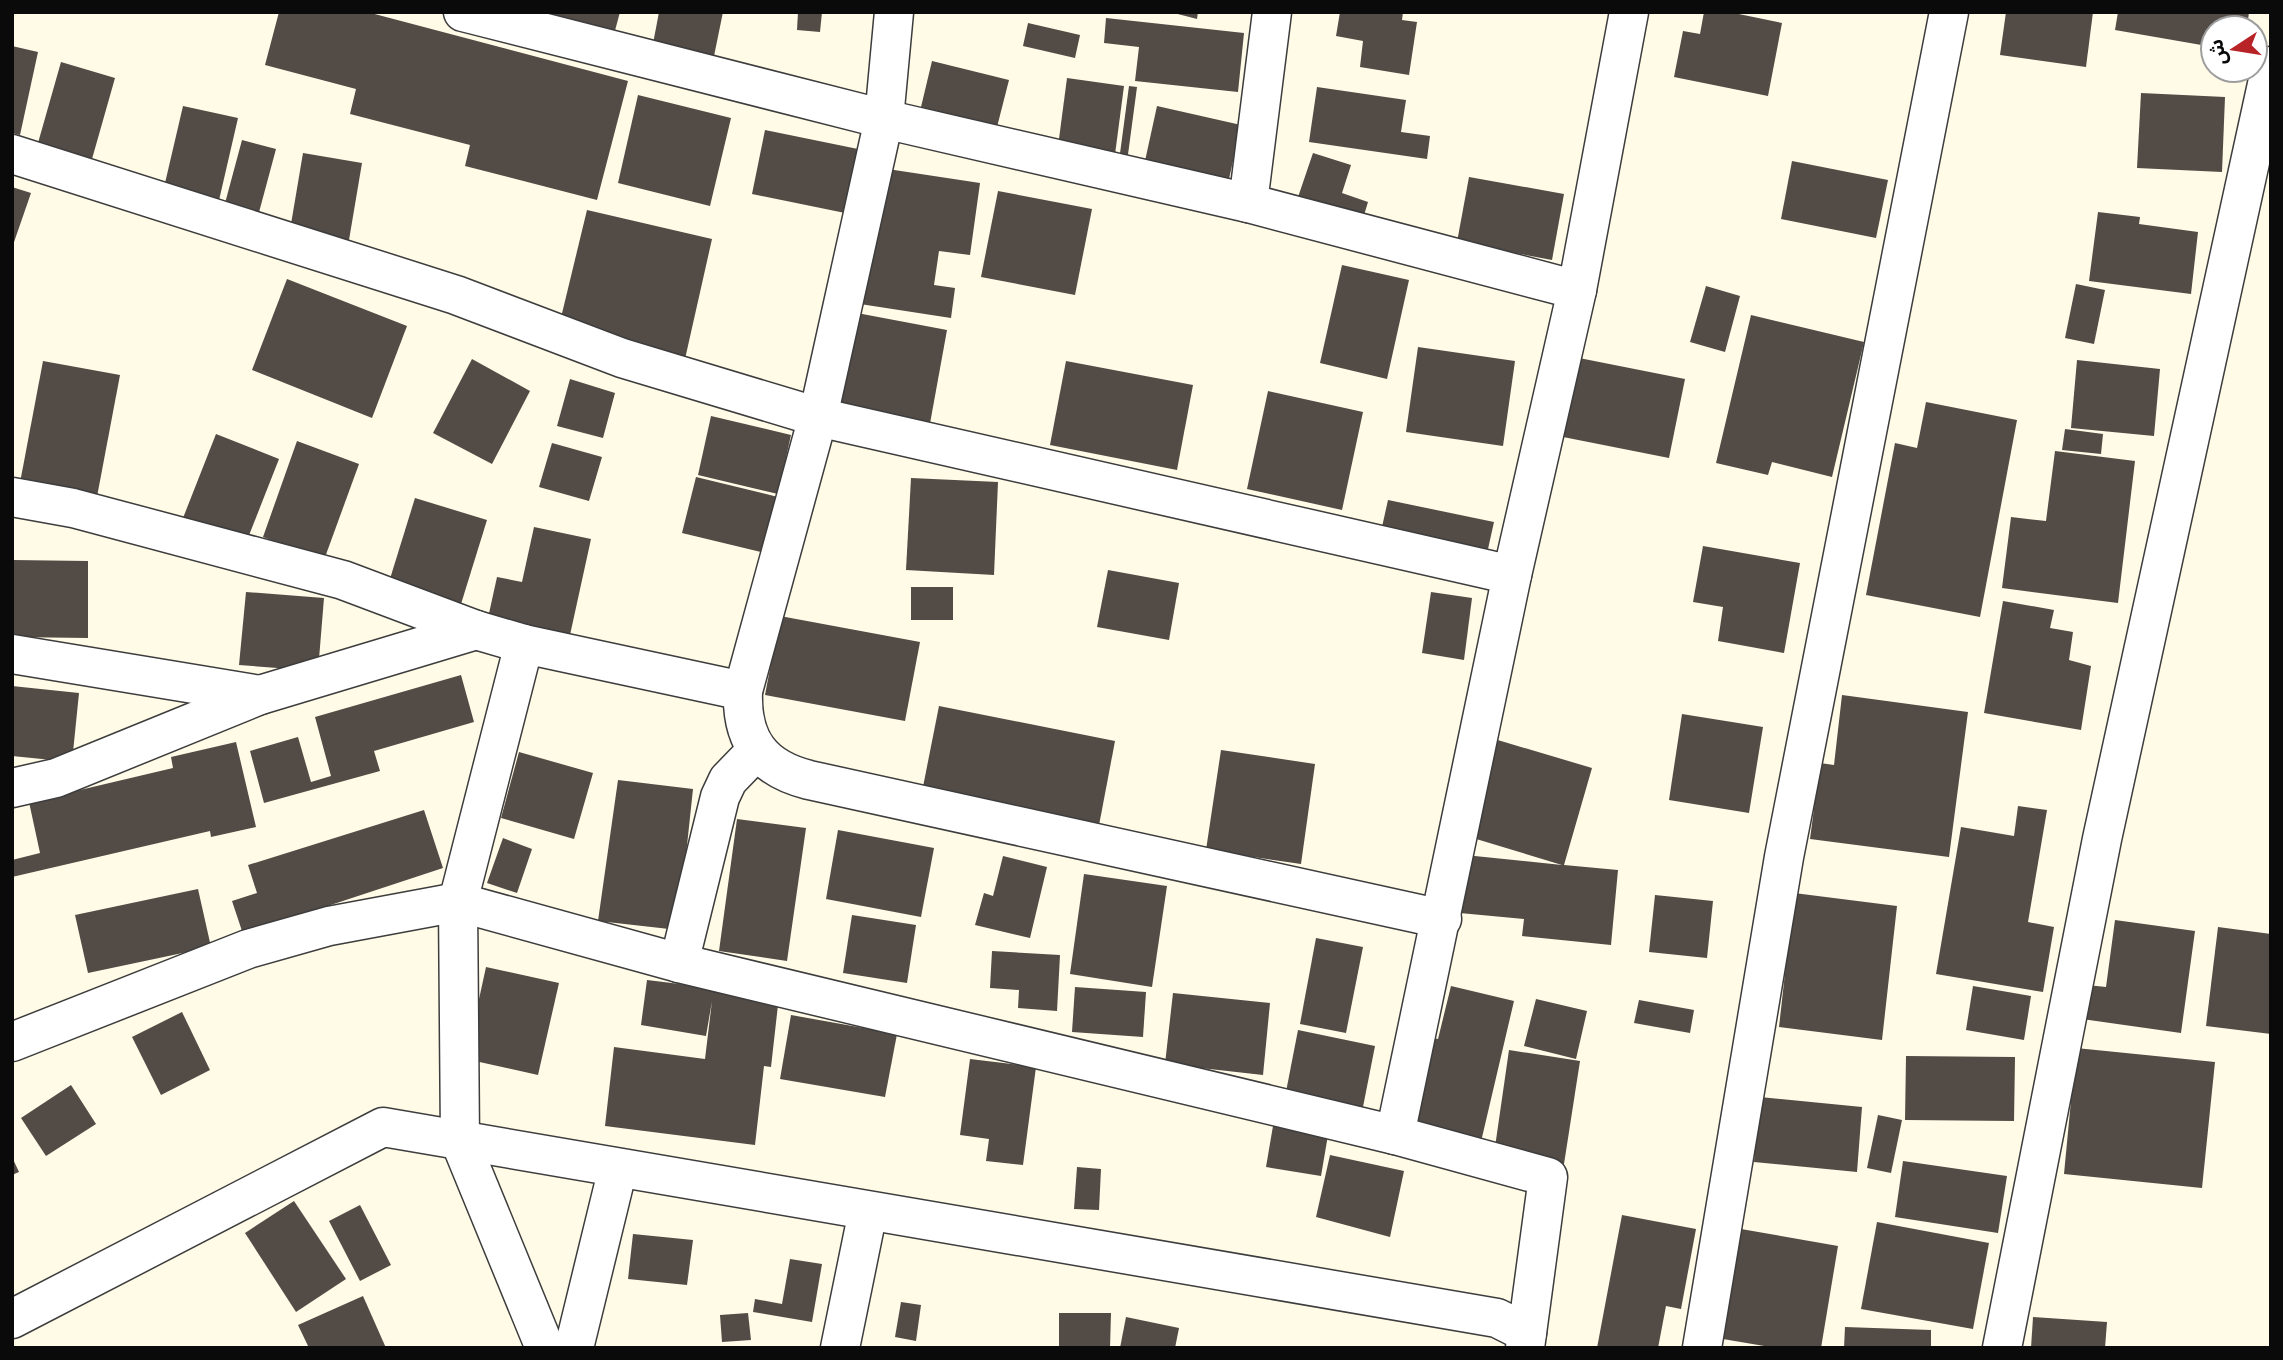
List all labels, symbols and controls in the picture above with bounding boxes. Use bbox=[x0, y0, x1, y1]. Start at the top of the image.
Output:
north arrow bbox=[2199, 14, 2269, 84]
text: ش bbox=[2202, 37, 2233, 68]

